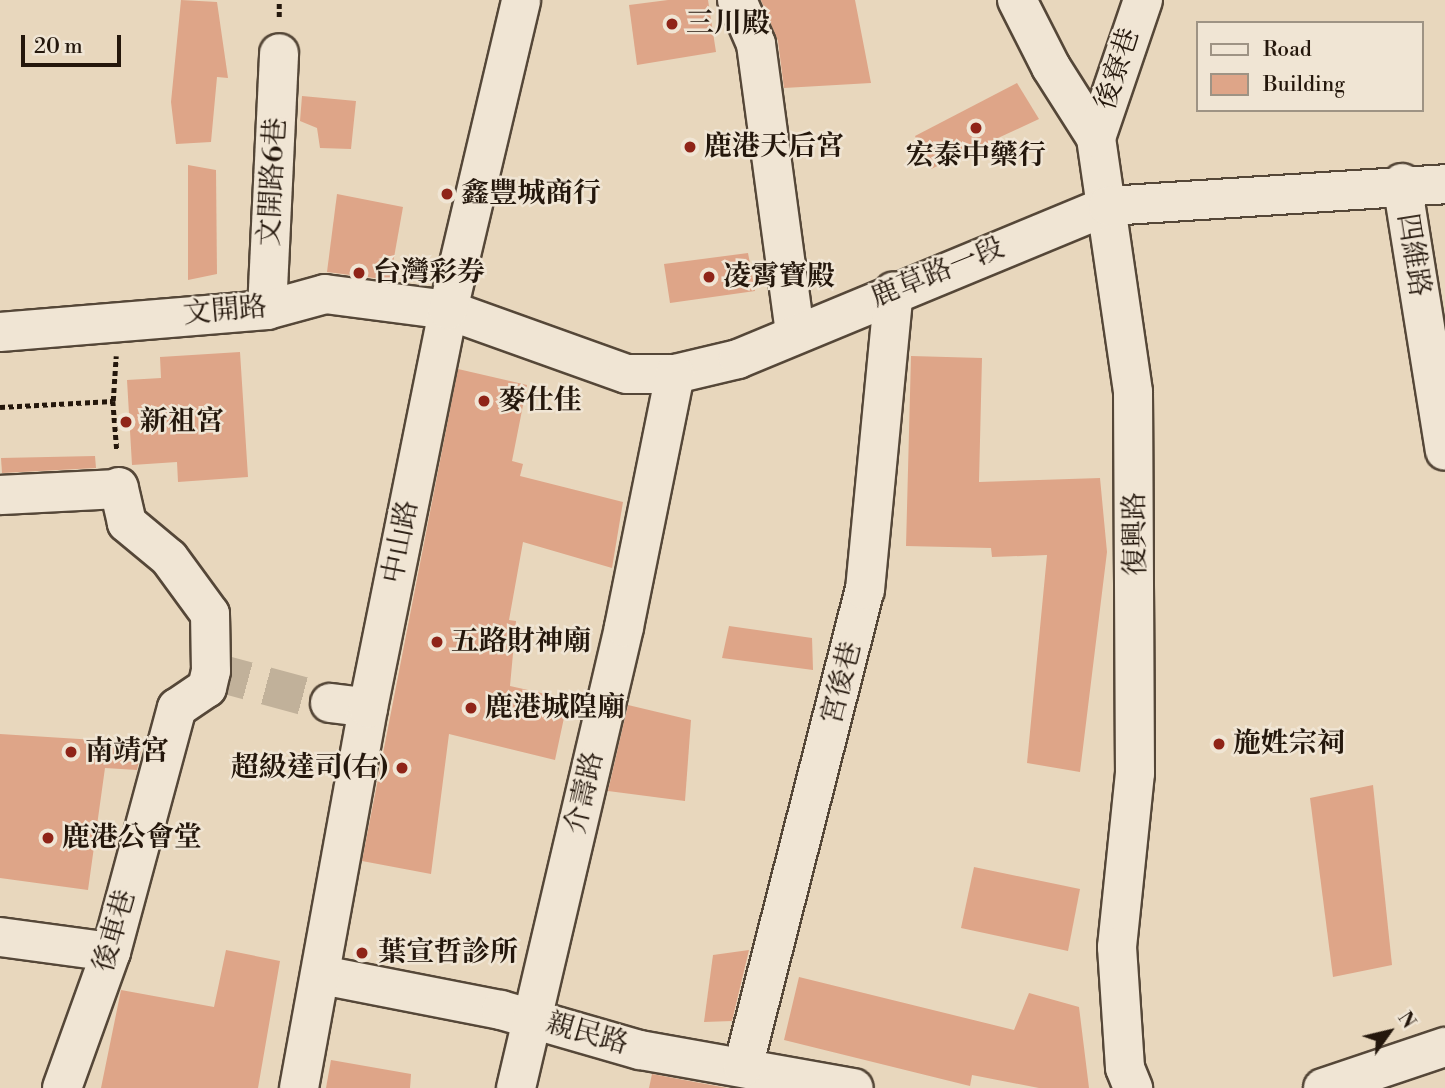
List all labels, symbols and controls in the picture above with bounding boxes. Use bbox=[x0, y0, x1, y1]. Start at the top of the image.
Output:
place label: 三川殿 bbox=[686, 7, 770, 41]
marker: 三川殿 bbox=[664, 16, 680, 32]
scale bar bbox=[24, 21, 124, 65]
legend bbox=[1196, 21, 1424, 112]
street label: 後寮巷 bbox=[1089, 24, 1147, 114]
text: 20 m bbox=[34, 34, 83, 60]
text: Road bbox=[1263, 37, 1312, 63]
text: Building bbox=[1263, 72, 1345, 98]
street label: 文開路6巷 bbox=[253, 117, 293, 247]
marker: 宏泰中藥行 bbox=[968, 120, 984, 136]
place label: 鹿港天后宮 bbox=[704, 130, 844, 164]
marker: 鹿港天后宮 bbox=[682, 139, 698, 155]
place label: 宏泰中藥行 bbox=[906, 139, 1046, 173]
place label: 鑫豐城商行 bbox=[461, 177, 601, 211]
marker: 鑫豐城商行 bbox=[439, 186, 455, 202]
street label: 四維路 bbox=[1390, 211, 1436, 299]
street label: 鹿草路一段 bbox=[867, 231, 1009, 315]
place label: 台灣彩券 bbox=[373, 256, 485, 290]
place label: 凌霄寶殿 bbox=[723, 260, 835, 294]
marker: 台灣彩券 bbox=[351, 265, 367, 281]
marker: 凌霄寶殿 bbox=[701, 269, 717, 285]
street label: 文開路 bbox=[182, 291, 268, 331]
place label: 麥仕佳 bbox=[498, 384, 582, 418]
marker: 麥仕佳 bbox=[476, 393, 492, 409]
place label: 新祖宮 bbox=[140, 405, 224, 439]
marker: 新祖宮 bbox=[118, 414, 134, 430]
street label: 復興路 bbox=[1118, 492, 1154, 576]
street label: 中山路 bbox=[376, 498, 426, 586]
place label: 五路財神廟 bbox=[451, 625, 591, 659]
marker: 五路財神廟 bbox=[429, 634, 445, 650]
street label: 宮後巷 bbox=[816, 638, 868, 728]
place label: 鹿港城隍廟 bbox=[485, 691, 625, 725]
marker: 鹿港城隍廟 bbox=[463, 700, 479, 716]
place label: 施姓宗祠 bbox=[1233, 727, 1345, 761]
place label: 南靖宮 bbox=[85, 735, 169, 769]
marker: 施姓宗祠 bbox=[1211, 736, 1227, 752]
marker: 南靖宮 bbox=[63, 744, 79, 760]
street label: 介壽路 bbox=[559, 748, 611, 838]
place label: 超級達司(右) bbox=[231, 751, 388, 785]
marker: 超級達司(右) bbox=[394, 760, 410, 776]
place label: 鹿港公會堂 bbox=[62, 821, 202, 855]
marker: 鹿港公會堂 bbox=[40, 830, 56, 846]
street label: 後車巷 bbox=[87, 886, 143, 976]
place label: 葉宣哲診所 bbox=[378, 936, 518, 970]
marker: 葉宣哲診所 bbox=[352, 943, 372, 963]
north arrow bbox=[1354, 997, 1424, 1067]
street label: 親民路 bbox=[542, 1006, 632, 1062]
text: N bbox=[1392, 1007, 1421, 1033]

